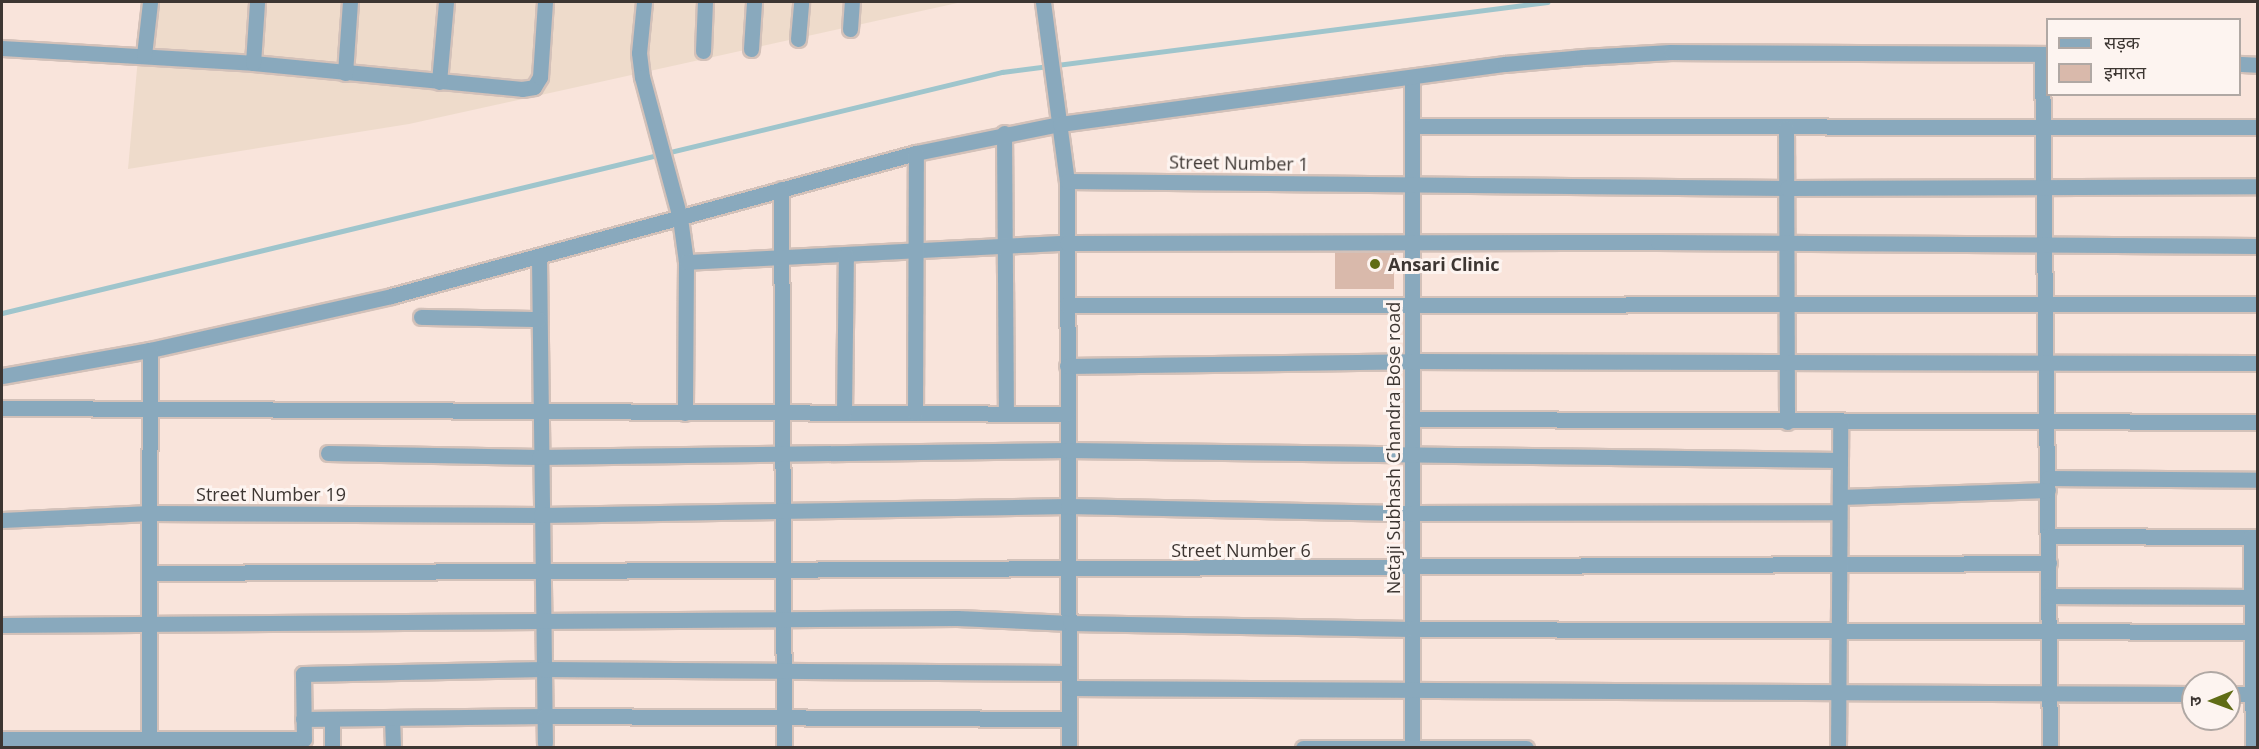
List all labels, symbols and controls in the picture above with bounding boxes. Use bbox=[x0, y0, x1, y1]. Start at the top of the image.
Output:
legend bbox=[2046, 18, 2241, 96]
text: सड़क bbox=[2104, 30, 2140, 54]
text: इमारत bbox=[2104, 60, 2146, 84]
street label: Street Number 1 bbox=[1169, 151, 1309, 175]
place label: Ansari Clinic bbox=[1388, 253, 1499, 275]
marker: Ansari Clinic bbox=[1366, 255, 1384, 273]
street label: Netaji Subhash Chandra Bose road bbox=[1382, 302, 1404, 594]
street label: Street Number 19 bbox=[196, 483, 346, 505]
street label: Street Number 6 bbox=[1171, 539, 1311, 561]
north arrow bbox=[2181, 671, 2241, 731]
text: उ bbox=[2184, 696, 2206, 706]

